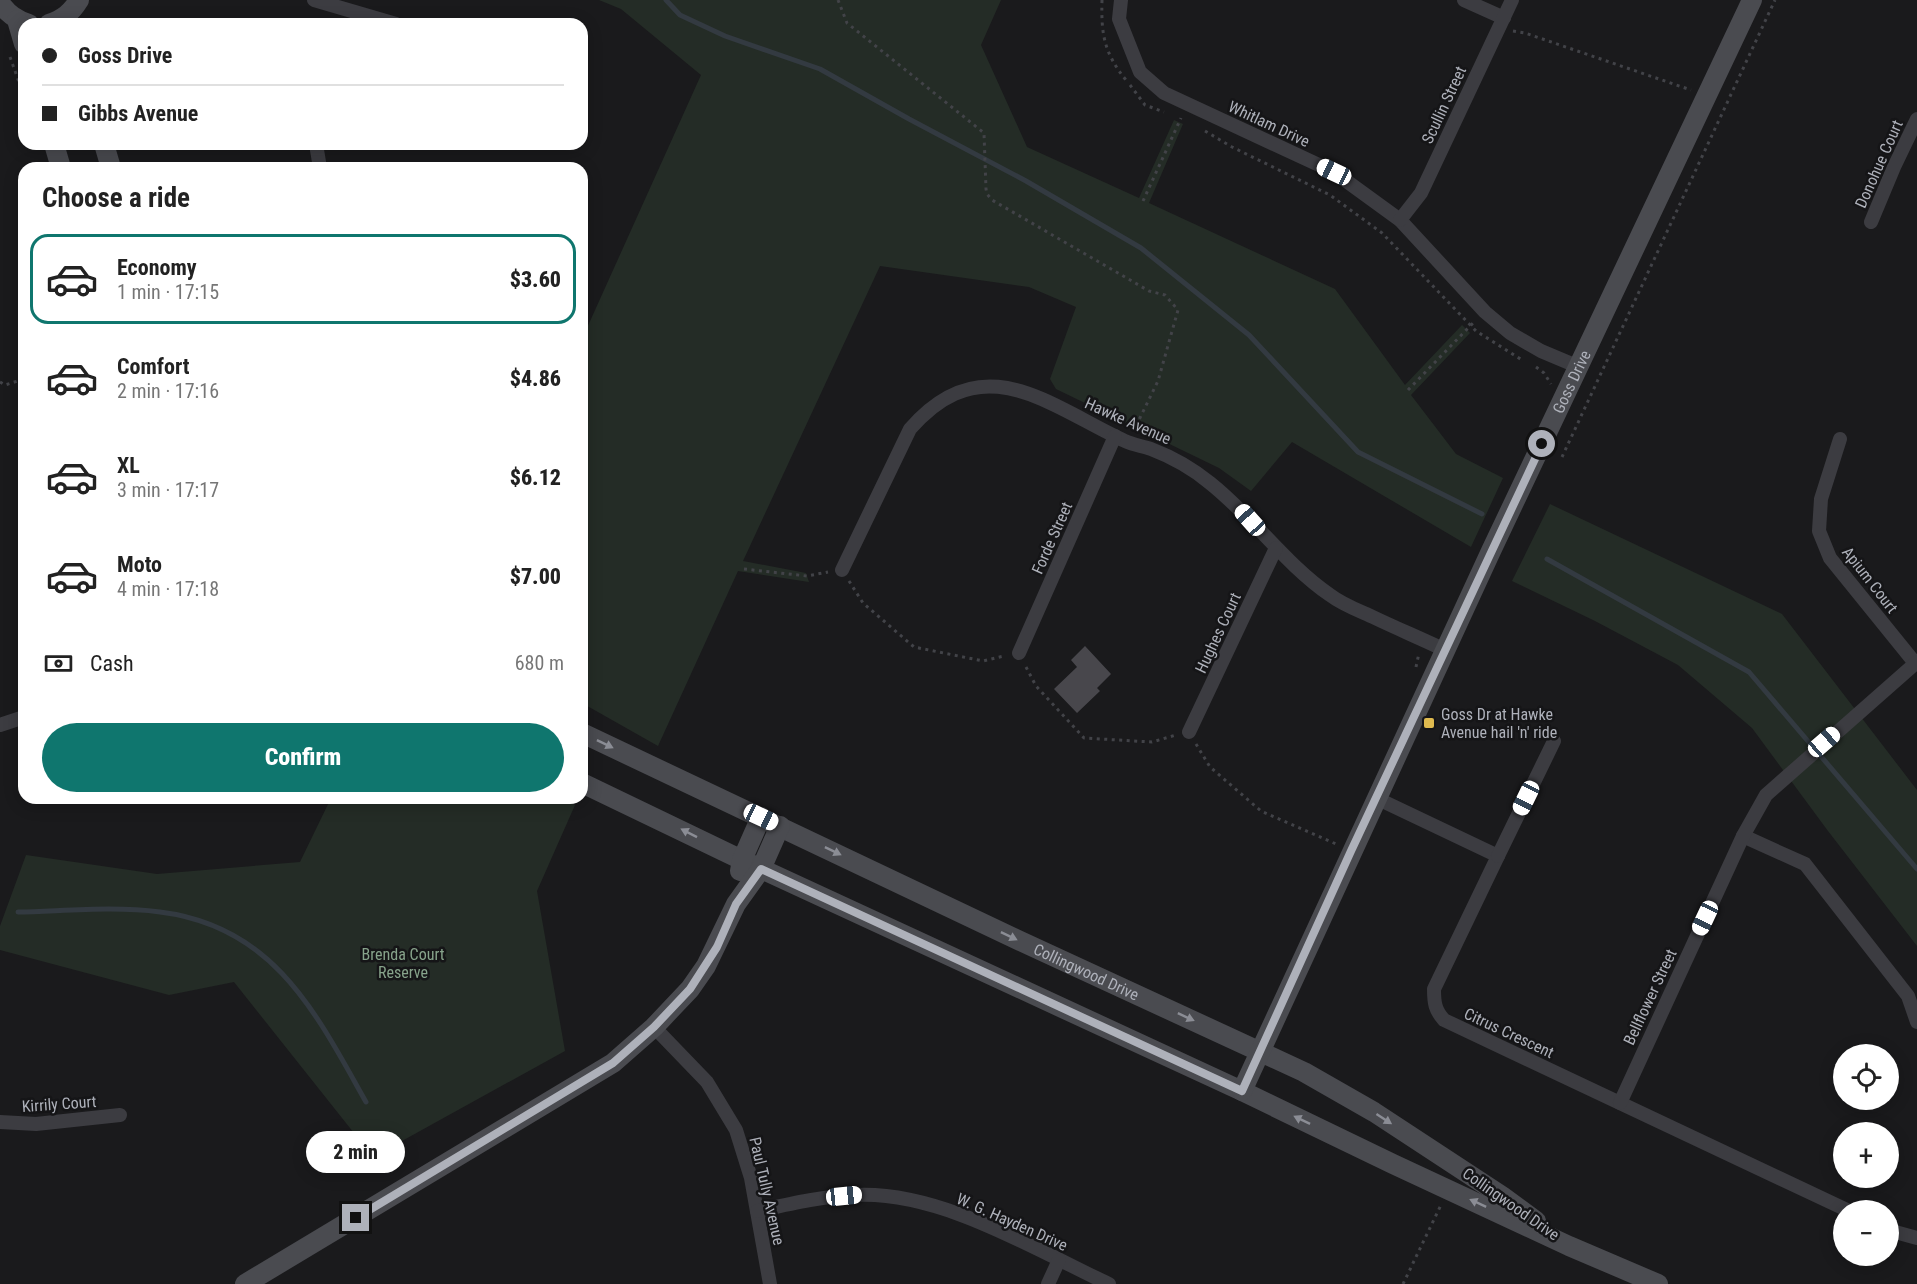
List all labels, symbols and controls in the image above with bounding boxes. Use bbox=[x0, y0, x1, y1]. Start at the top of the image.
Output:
text: Goss Drive bbox=[78, 43, 172, 68]
street label: Scullin Street bbox=[1418, 63, 1470, 147]
street label: Whitlam Drive bbox=[1225, 97, 1313, 151]
text: Gibbs Avenue bbox=[78, 101, 198, 126]
street label: Donohue Court bbox=[1851, 117, 1907, 211]
car bbox=[1314, 156, 1354, 188]
text: Choose a ride bbox=[42, 182, 190, 214]
icon: car bbox=[45, 252, 99, 306]
text: Economy bbox=[117, 255, 197, 280]
text: $3.60 bbox=[510, 267, 561, 292]
text: 1 min · 17:15 bbox=[117, 280, 219, 304]
street label: Goss Drive bbox=[1548, 347, 1594, 416]
icon: car bbox=[45, 351, 99, 405]
text: Comfort bbox=[117, 354, 190, 379]
text: $4.86 bbox=[510, 366, 561, 391]
text: 2 min · 17:16 bbox=[117, 379, 219, 403]
street label: Hawke Avenue bbox=[1082, 394, 1174, 448]
route start bbox=[1528, 430, 1555, 457]
icon: car bbox=[45, 450, 99, 504]
text: XL bbox=[117, 453, 140, 478]
text: $6.12 bbox=[510, 465, 561, 490]
text: 3 min · 17:17 bbox=[117, 478, 219, 502]
street label: Forde Street bbox=[1028, 499, 1076, 577]
car bbox=[1231, 501, 1269, 539]
street label: Apium Court bbox=[1838, 543, 1902, 617]
icon: car bbox=[45, 549, 99, 603]
text: Moto bbox=[117, 552, 162, 577]
text: $7.00 bbox=[510, 564, 561, 589]
text: 4 min · 17:18 bbox=[117, 577, 219, 601]
street label: Hughes Court bbox=[1191, 590, 1245, 676]
icon: cash bbox=[42, 647, 75, 680]
text: Cash bbox=[90, 651, 134, 676]
text: 680 m bbox=[515, 651, 564, 675]
place label: Goss Dr at Hawke Avenue hail 'n' ride bbox=[1441, 705, 1557, 742]
marker: Goss Dr at Hawke Avenue hail 'n' ride bbox=[1422, 716, 1436, 730]
button: Confirm bbox=[42, 723, 564, 792]
car bbox=[1805, 723, 1843, 761]
one-way arrow bbox=[597, 739, 614, 749]
car bbox=[1510, 778, 1542, 818]
car bbox=[741, 801, 781, 833]
one-way arrow bbox=[681, 829, 698, 838]
one-way arrow bbox=[825, 847, 842, 856]
car bbox=[1689, 898, 1721, 938]
one-way arrow bbox=[1000, 930, 1018, 940]
street label: Collingwood Drive bbox=[1031, 939, 1142, 1004]
park label: Brenda Court Reserve bbox=[362, 945, 445, 982]
street label: Bellflower Street bbox=[1619, 946, 1681, 1048]
street label: Citrus Crescent bbox=[1461, 1004, 1557, 1062]
one-way arrow bbox=[1178, 1012, 1196, 1022]
map controls bbox=[1833, 1044, 1899, 1266]
button: locate bbox=[1833, 1044, 1899, 1110]
street label: Kirrily Court bbox=[21, 1092, 97, 1116]
one-way arrow bbox=[1376, 1113, 1392, 1124]
one-way arrow bbox=[1293, 1116, 1310, 1125]
button: + bbox=[1833, 1122, 1899, 1188]
callout: 2 min bbox=[306, 1131, 406, 1173]
street label: Paul Tully Avenue bbox=[745, 1135, 789, 1247]
text: 2 min bbox=[333, 1140, 378, 1164]
street label: Collingwood Drive bbox=[1459, 1164, 1563, 1244]
car bbox=[825, 1185, 863, 1207]
street label: W. G. Hayden Drive bbox=[954, 1189, 1070, 1255]
one-way arrow bbox=[1470, 1199, 1487, 1208]
button: − bbox=[1833, 1200, 1899, 1266]
route end bbox=[342, 1204, 369, 1231]

